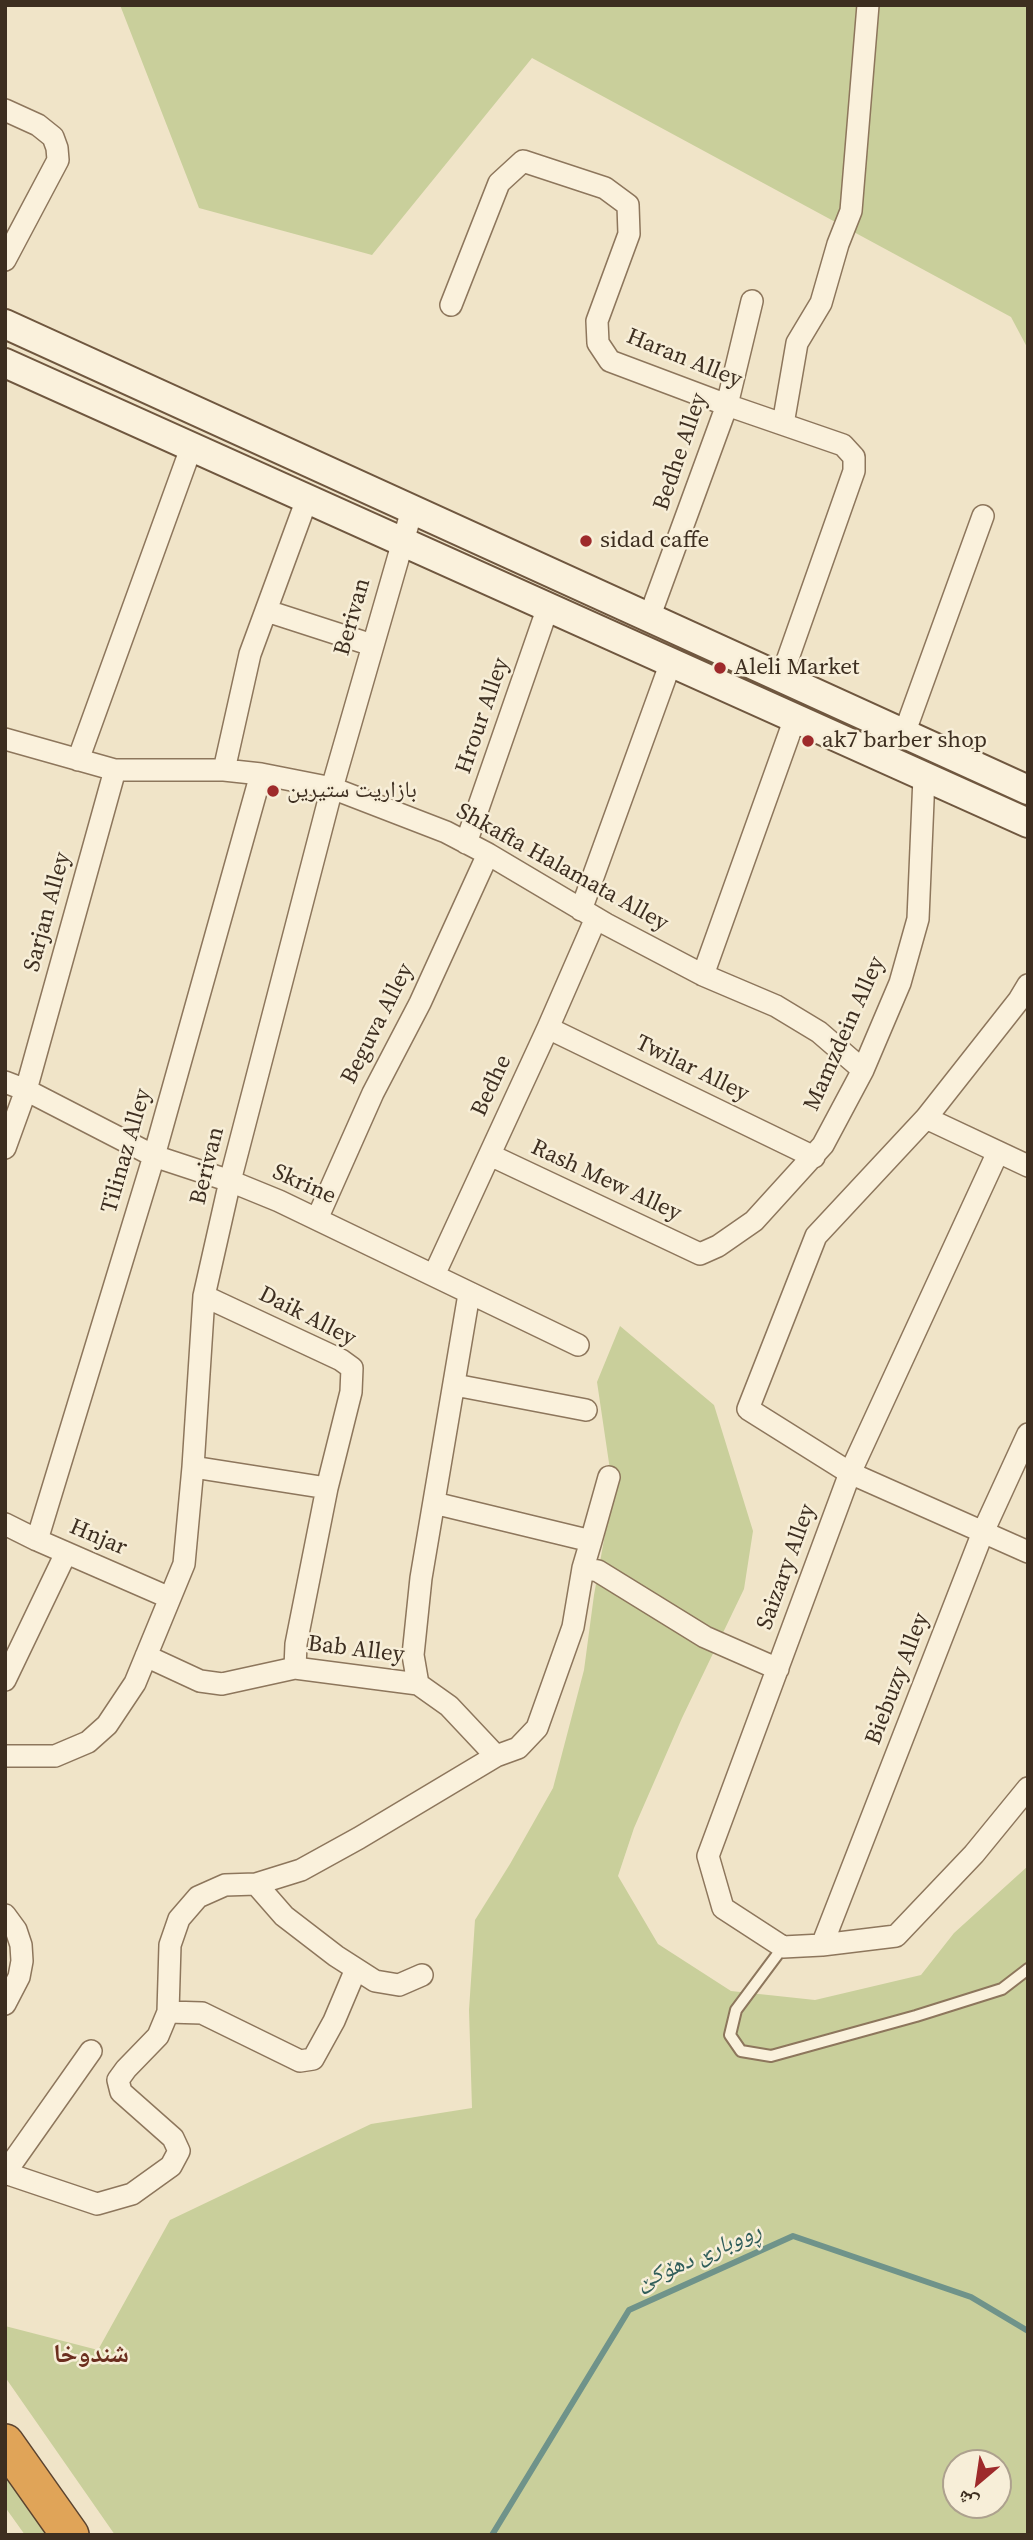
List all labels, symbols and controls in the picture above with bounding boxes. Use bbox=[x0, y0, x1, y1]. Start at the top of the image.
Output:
street label: Haran Alley bbox=[622, 323, 746, 395]
street label: Bedhe Alley bbox=[648, 390, 714, 514]
place label: sidad caffe bbox=[600, 527, 709, 555]
marker: sidad caffe bbox=[578, 533, 594, 549]
street label: Berivan bbox=[329, 575, 377, 659]
street label: Hrour Alley bbox=[450, 654, 516, 778]
place label: Aleli Market bbox=[734, 654, 859, 682]
marker: Aleli Market bbox=[712, 660, 728, 676]
place label: ak7 barber shop bbox=[822, 727, 987, 755]
marker: ak7 barber shop bbox=[800, 733, 816, 749]
place label: بازاريت ستيرين bbox=[287, 777, 417, 805]
marker: بازاريت ستيرين bbox=[265, 783, 281, 799]
street label: Shkafta Halamata Alley bbox=[451, 798, 673, 938]
street label: Sarjan Alley bbox=[19, 849, 77, 975]
street label: Mamzdein Alley bbox=[799, 952, 891, 1116]
street label: Beguva Alley bbox=[336, 959, 420, 1089]
street label: Twilar Alley bbox=[631, 1030, 753, 1108]
street label: Bedhe bbox=[466, 1051, 518, 1121]
street label: Tilinaz Alley bbox=[96, 1086, 158, 1216]
street label: Berivan bbox=[185, 1124, 231, 1208]
street label: Rash Mew Alley bbox=[526, 1134, 686, 1228]
street label: Skrine bbox=[268, 1159, 340, 1211]
street label: Daik Alley bbox=[254, 1281, 360, 1353]
street label: Saizary Alley bbox=[751, 1500, 823, 1634]
street label: Hnjar bbox=[65, 1514, 131, 1562]
street label: Biebuzy Alley bbox=[860, 1609, 936, 1749]
street label: Bab Alley bbox=[306, 1630, 406, 1670]
water label: ڕووبارێ دهۆكێ bbox=[632, 2217, 766, 2297]
district label: شندوخا bbox=[53, 2339, 129, 2371]
north arrow bbox=[942, 2449, 1012, 2519]
text: ش bbox=[953, 2484, 983, 2517]

